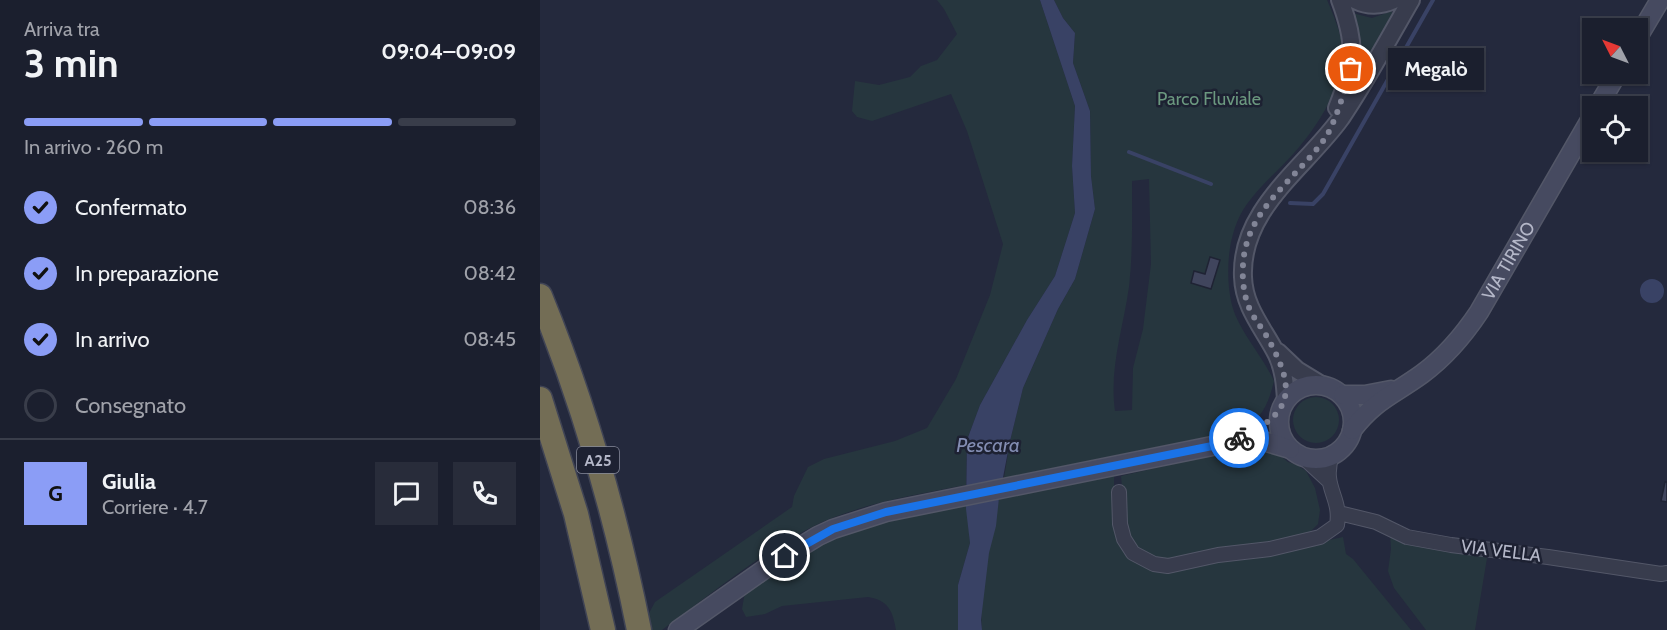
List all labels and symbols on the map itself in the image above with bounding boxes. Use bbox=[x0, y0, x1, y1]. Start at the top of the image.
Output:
north arrow bbox=[1582, 18, 1648, 84]
pin bbox=[1325, 43, 1376, 94]
callout: Megalò bbox=[1387, 48, 1483, 90]
park label: Parco Fluviale bbox=[1157, 88, 1261, 110]
street label: VIA TIRINO bbox=[1477, 218, 1540, 304]
courier bbox=[1209, 408, 1269, 468]
water label: Pescara bbox=[956, 433, 1020, 457]
road number: A25 bbox=[577, 447, 619, 473]
pin bbox=[759, 530, 810, 581]
street label: VIA VELLA bbox=[1460, 535, 1542, 567]

